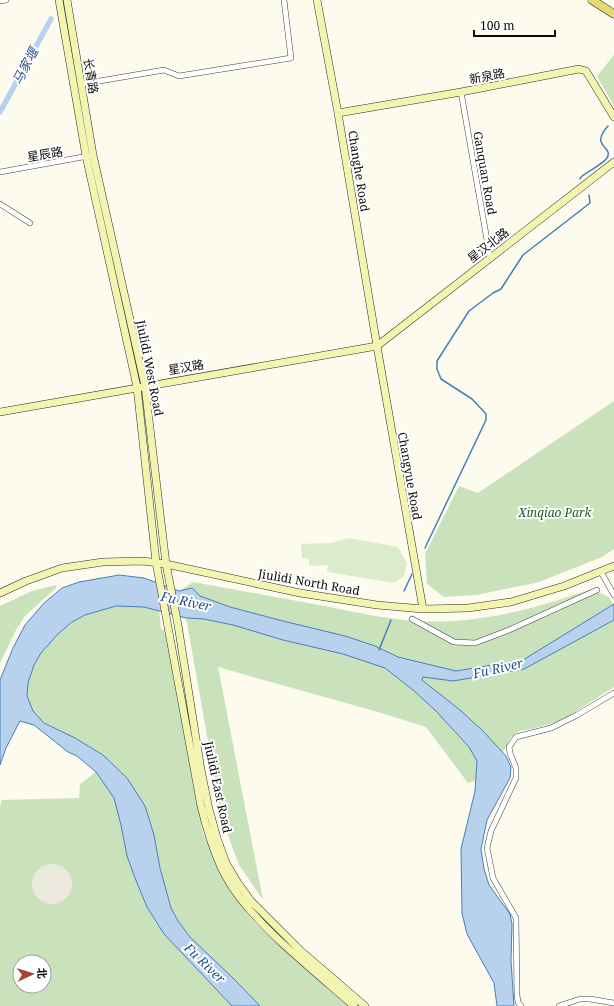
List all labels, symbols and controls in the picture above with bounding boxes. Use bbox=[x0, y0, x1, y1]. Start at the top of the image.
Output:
scale bar bbox=[474, 12, 555, 38]
text: 100 m bbox=[480, 17, 515, 34]
water label: 马家堰 bbox=[8, 43, 43, 87]
street label: 长青路 bbox=[80, 57, 102, 95]
street label: 新泉路 bbox=[468, 64, 506, 88]
street label: Changhe Road bbox=[344, 129, 374, 213]
street label: Ganquan Road bbox=[469, 130, 501, 217]
street label: 星辰路 bbox=[26, 143, 64, 165]
street label: 星汉北路 bbox=[464, 224, 512, 266]
street label: Jiulidi West Road bbox=[132, 318, 168, 418]
street label: 星汉路 bbox=[167, 356, 205, 378]
street label: Changyue Road bbox=[394, 431, 426, 522]
park label: Xinqiao Park bbox=[518, 504, 593, 521]
street label: Jiulidi North Road bbox=[256, 564, 362, 599]
water label: Fu River bbox=[158, 587, 214, 615]
water label: Fu River bbox=[470, 653, 526, 683]
street label: Jiulidi East Road bbox=[200, 739, 236, 835]
water label: Fu River bbox=[180, 938, 230, 988]
north arrow bbox=[12, 954, 52, 994]
text: 北 bbox=[35, 967, 50, 979]

